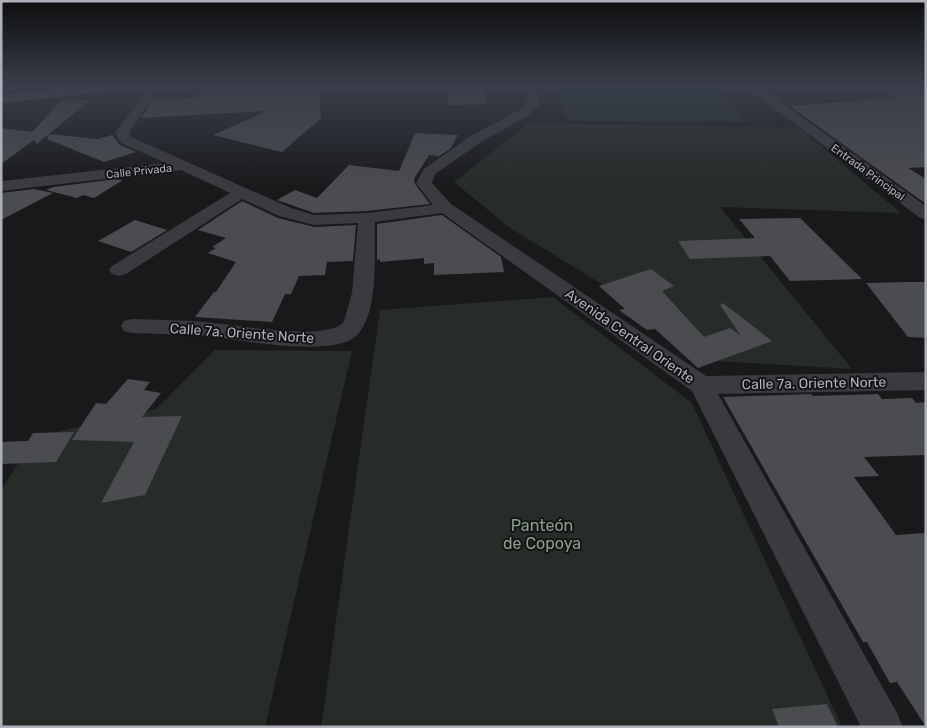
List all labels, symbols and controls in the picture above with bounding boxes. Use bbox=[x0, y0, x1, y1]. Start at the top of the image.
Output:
street label: Entrada Principal bbox=[828, 141, 907, 203]
street label: Calle Privada bbox=[106, 162, 173, 181]
street label: Avenida Central Oriente bbox=[562, 285, 698, 388]
street label: Calle 7a. Oriente Norte bbox=[169, 320, 315, 347]
street label: Calle 7a. Oriente Norte bbox=[742, 374, 887, 393]
park label: Panteón de Copoya bbox=[503, 516, 581, 553]

